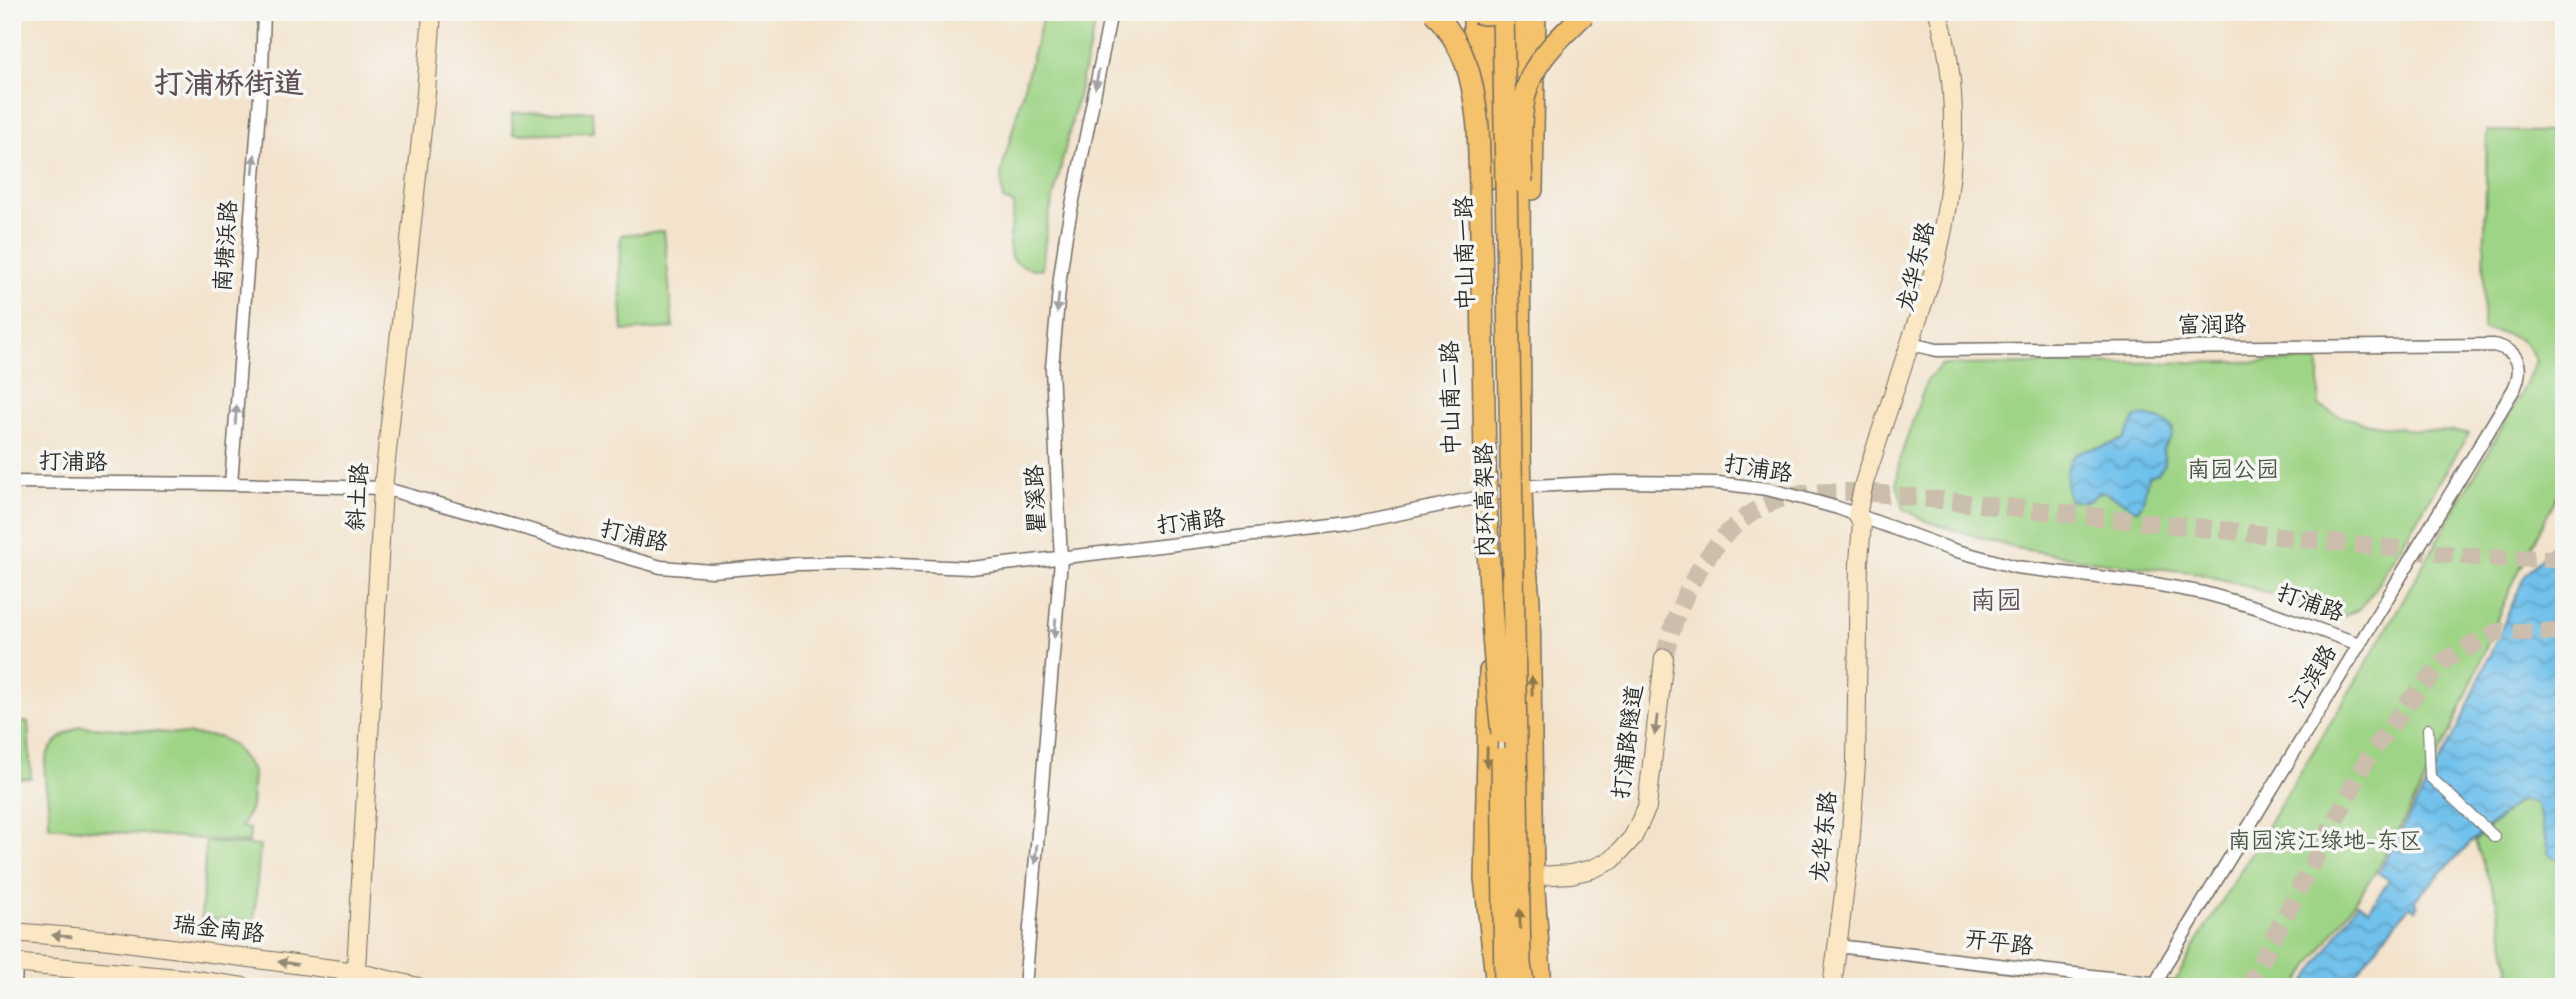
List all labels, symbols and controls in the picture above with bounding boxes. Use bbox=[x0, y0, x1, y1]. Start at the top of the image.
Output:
district label: 打浦桥街道 bbox=[154, 65, 304, 104]
one-way arrow bbox=[1092, 68, 1103, 90]
one-way arrow bbox=[249, 153, 260, 175]
street label: 中山南一路 bbox=[1450, 195, 1482, 311]
street label: 南塘浜路 bbox=[209, 199, 245, 293]
street label: 龙华东路 bbox=[1891, 219, 1943, 315]
one-way arrow bbox=[1052, 292, 1063, 314]
street label: 富润路 bbox=[2177, 310, 2247, 342]
street label: 中山南二路 bbox=[1436, 340, 1468, 456]
one-way arrow bbox=[231, 404, 242, 426]
street label: 内环高架路 bbox=[1470, 442, 1502, 558]
street label: 打浦路 bbox=[38, 447, 108, 479]
street label: 打浦路 bbox=[1722, 450, 1794, 490]
park label: 南园公园 bbox=[2187, 456, 2279, 486]
street label: 斜土路 bbox=[342, 462, 376, 532]
street label: 瞿溪路 bbox=[1021, 464, 1053, 534]
street label: 打浦路 bbox=[1155, 504, 1227, 542]
street label: 打浦路 bbox=[597, 515, 671, 559]
street label: 打浦路 bbox=[2272, 579, 2348, 629]
district label: 南园 bbox=[1970, 585, 2022, 619]
one-way arrow bbox=[1049, 617, 1060, 639]
street label: 江滨路 bbox=[2283, 640, 2345, 714]
one-way arrow bbox=[1526, 675, 1537, 697]
street label: 打浦路隧道 bbox=[1607, 683, 1651, 801]
one-way arrow bbox=[1651, 715, 1662, 737]
one-way arrow bbox=[1481, 746, 1492, 768]
street label: 龙华东路 bbox=[1805, 790, 1845, 884]
park label: 南园滨江绿地-东区 bbox=[2228, 827, 2422, 857]
one-way arrow bbox=[1030, 843, 1041, 865]
one-way arrow bbox=[1514, 907, 1525, 929]
street label: 瑞金南路 bbox=[172, 910, 266, 950]
street label: 开平路 bbox=[1963, 925, 2035, 963]
one-way arrow bbox=[51, 930, 73, 941]
one-way arrow bbox=[277, 958, 299, 969]

